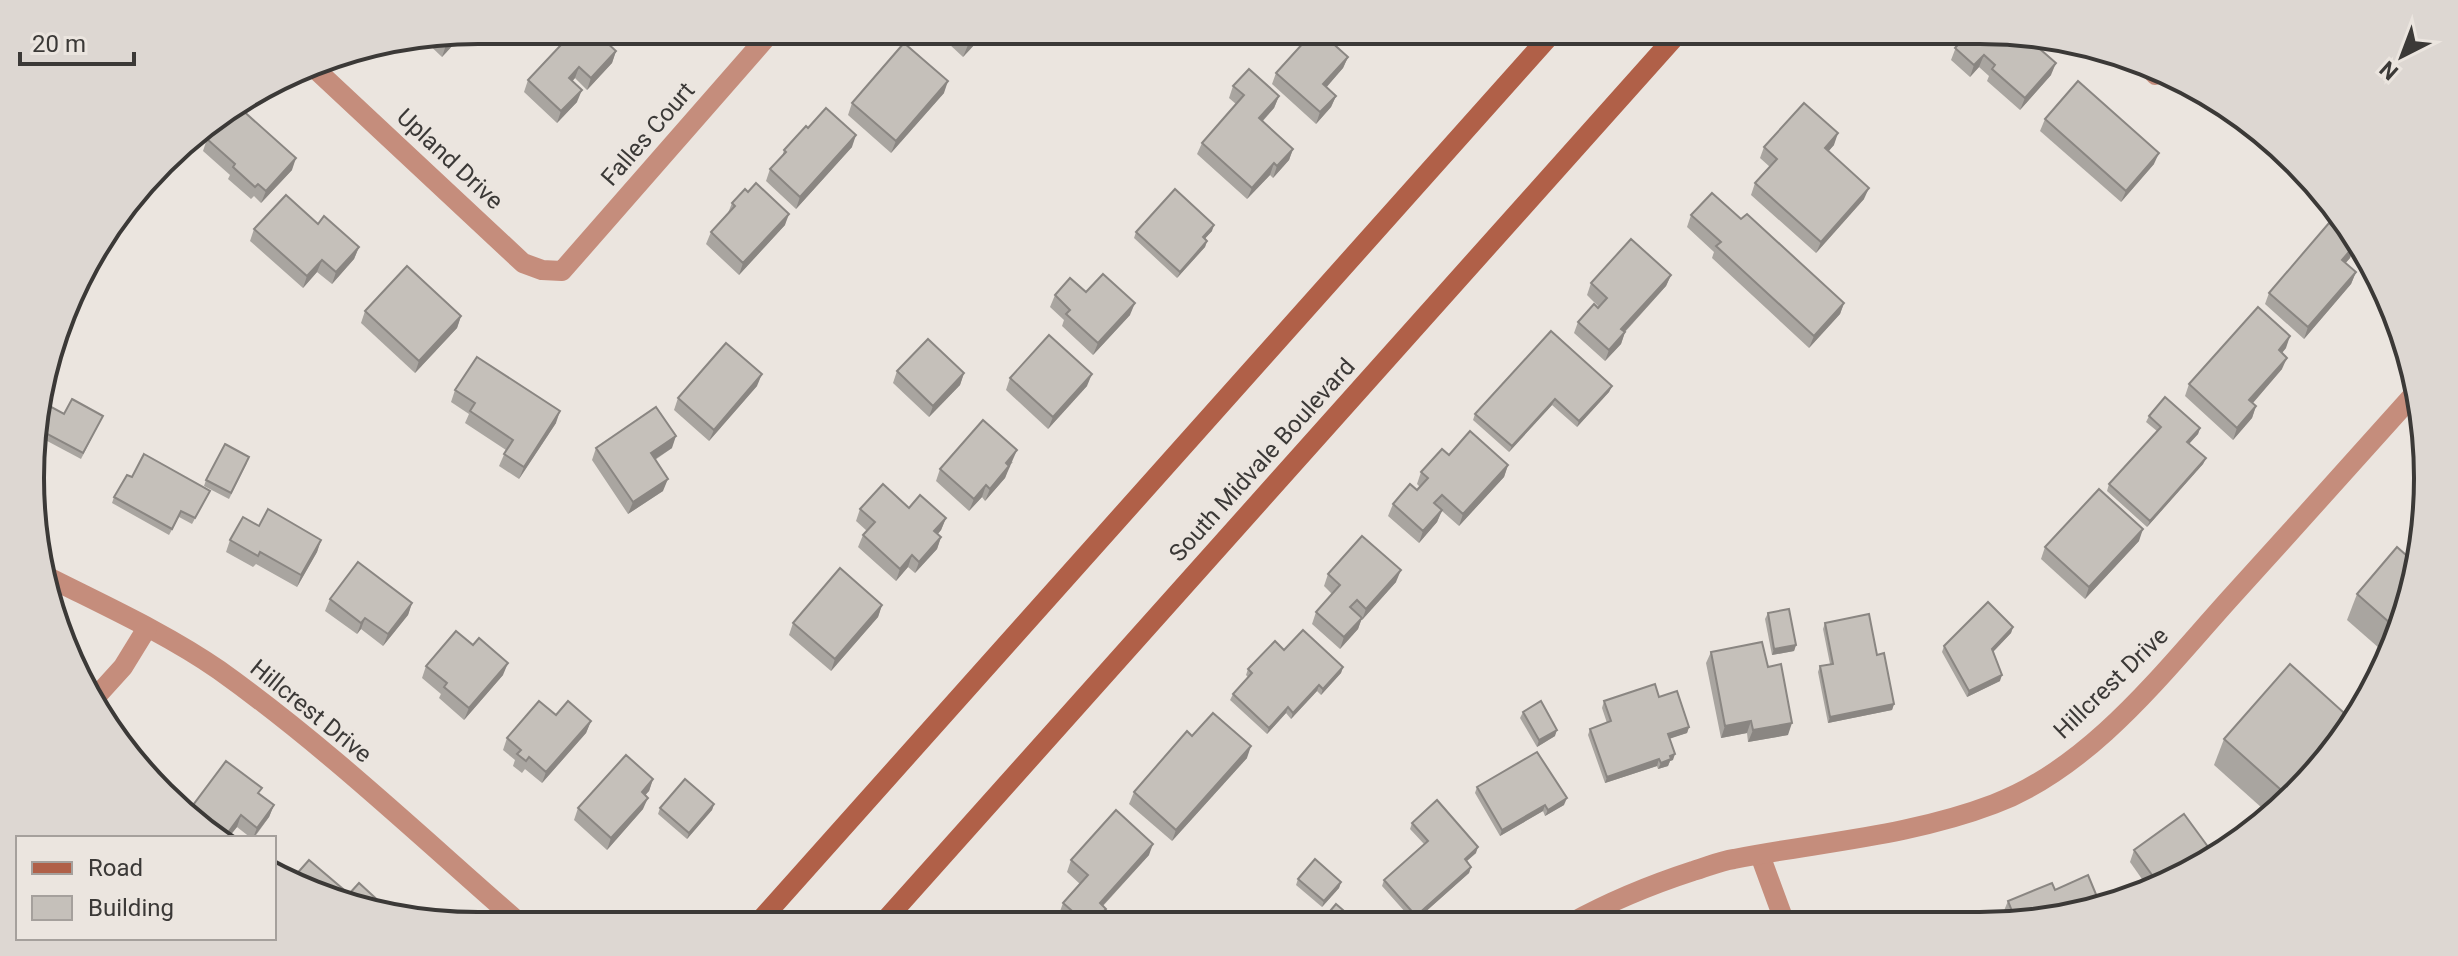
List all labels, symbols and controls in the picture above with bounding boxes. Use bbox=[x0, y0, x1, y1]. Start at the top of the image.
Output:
scale bar bbox=[20, 16, 134, 66]
north arrow bbox=[2362, 16, 2442, 96]
text: 20 m bbox=[32, 30, 86, 58]
text: N bbox=[2375, 56, 2403, 85]
street label: Falles Court bbox=[596, 76, 701, 191]
street label: Upland Drive bbox=[391, 103, 509, 215]
street label: South Midvale Boulevard bbox=[1163, 353, 1361, 567]
street label: Hillcrest Drive bbox=[2048, 622, 2174, 744]
street label: Hillcrest Drive bbox=[245, 654, 377, 768]
legend bbox=[16, 836, 276, 940]
text: Road bbox=[88, 854, 143, 882]
text: Building bbox=[88, 894, 174, 922]

